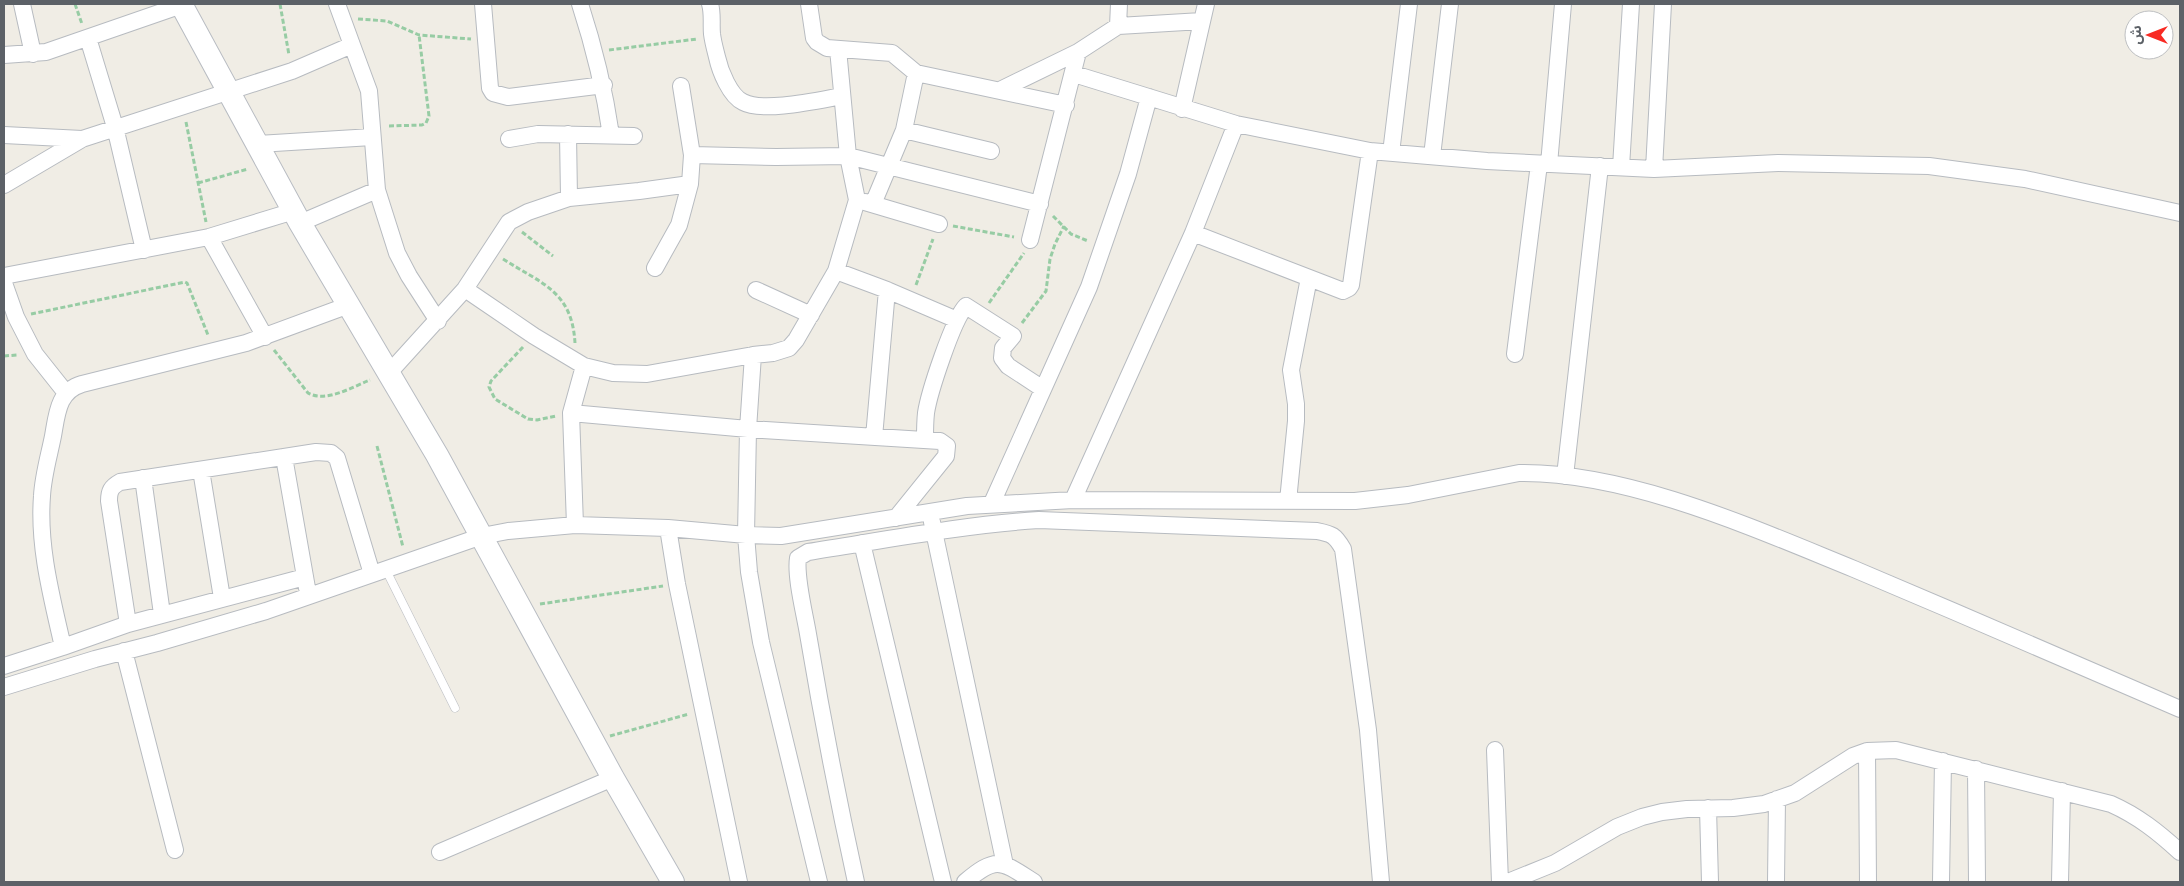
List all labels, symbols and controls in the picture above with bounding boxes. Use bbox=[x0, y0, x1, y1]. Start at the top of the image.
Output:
north arrow bbox=[2124, 10, 2174, 60]
text: ش bbox=[2130, 25, 2144, 45]

